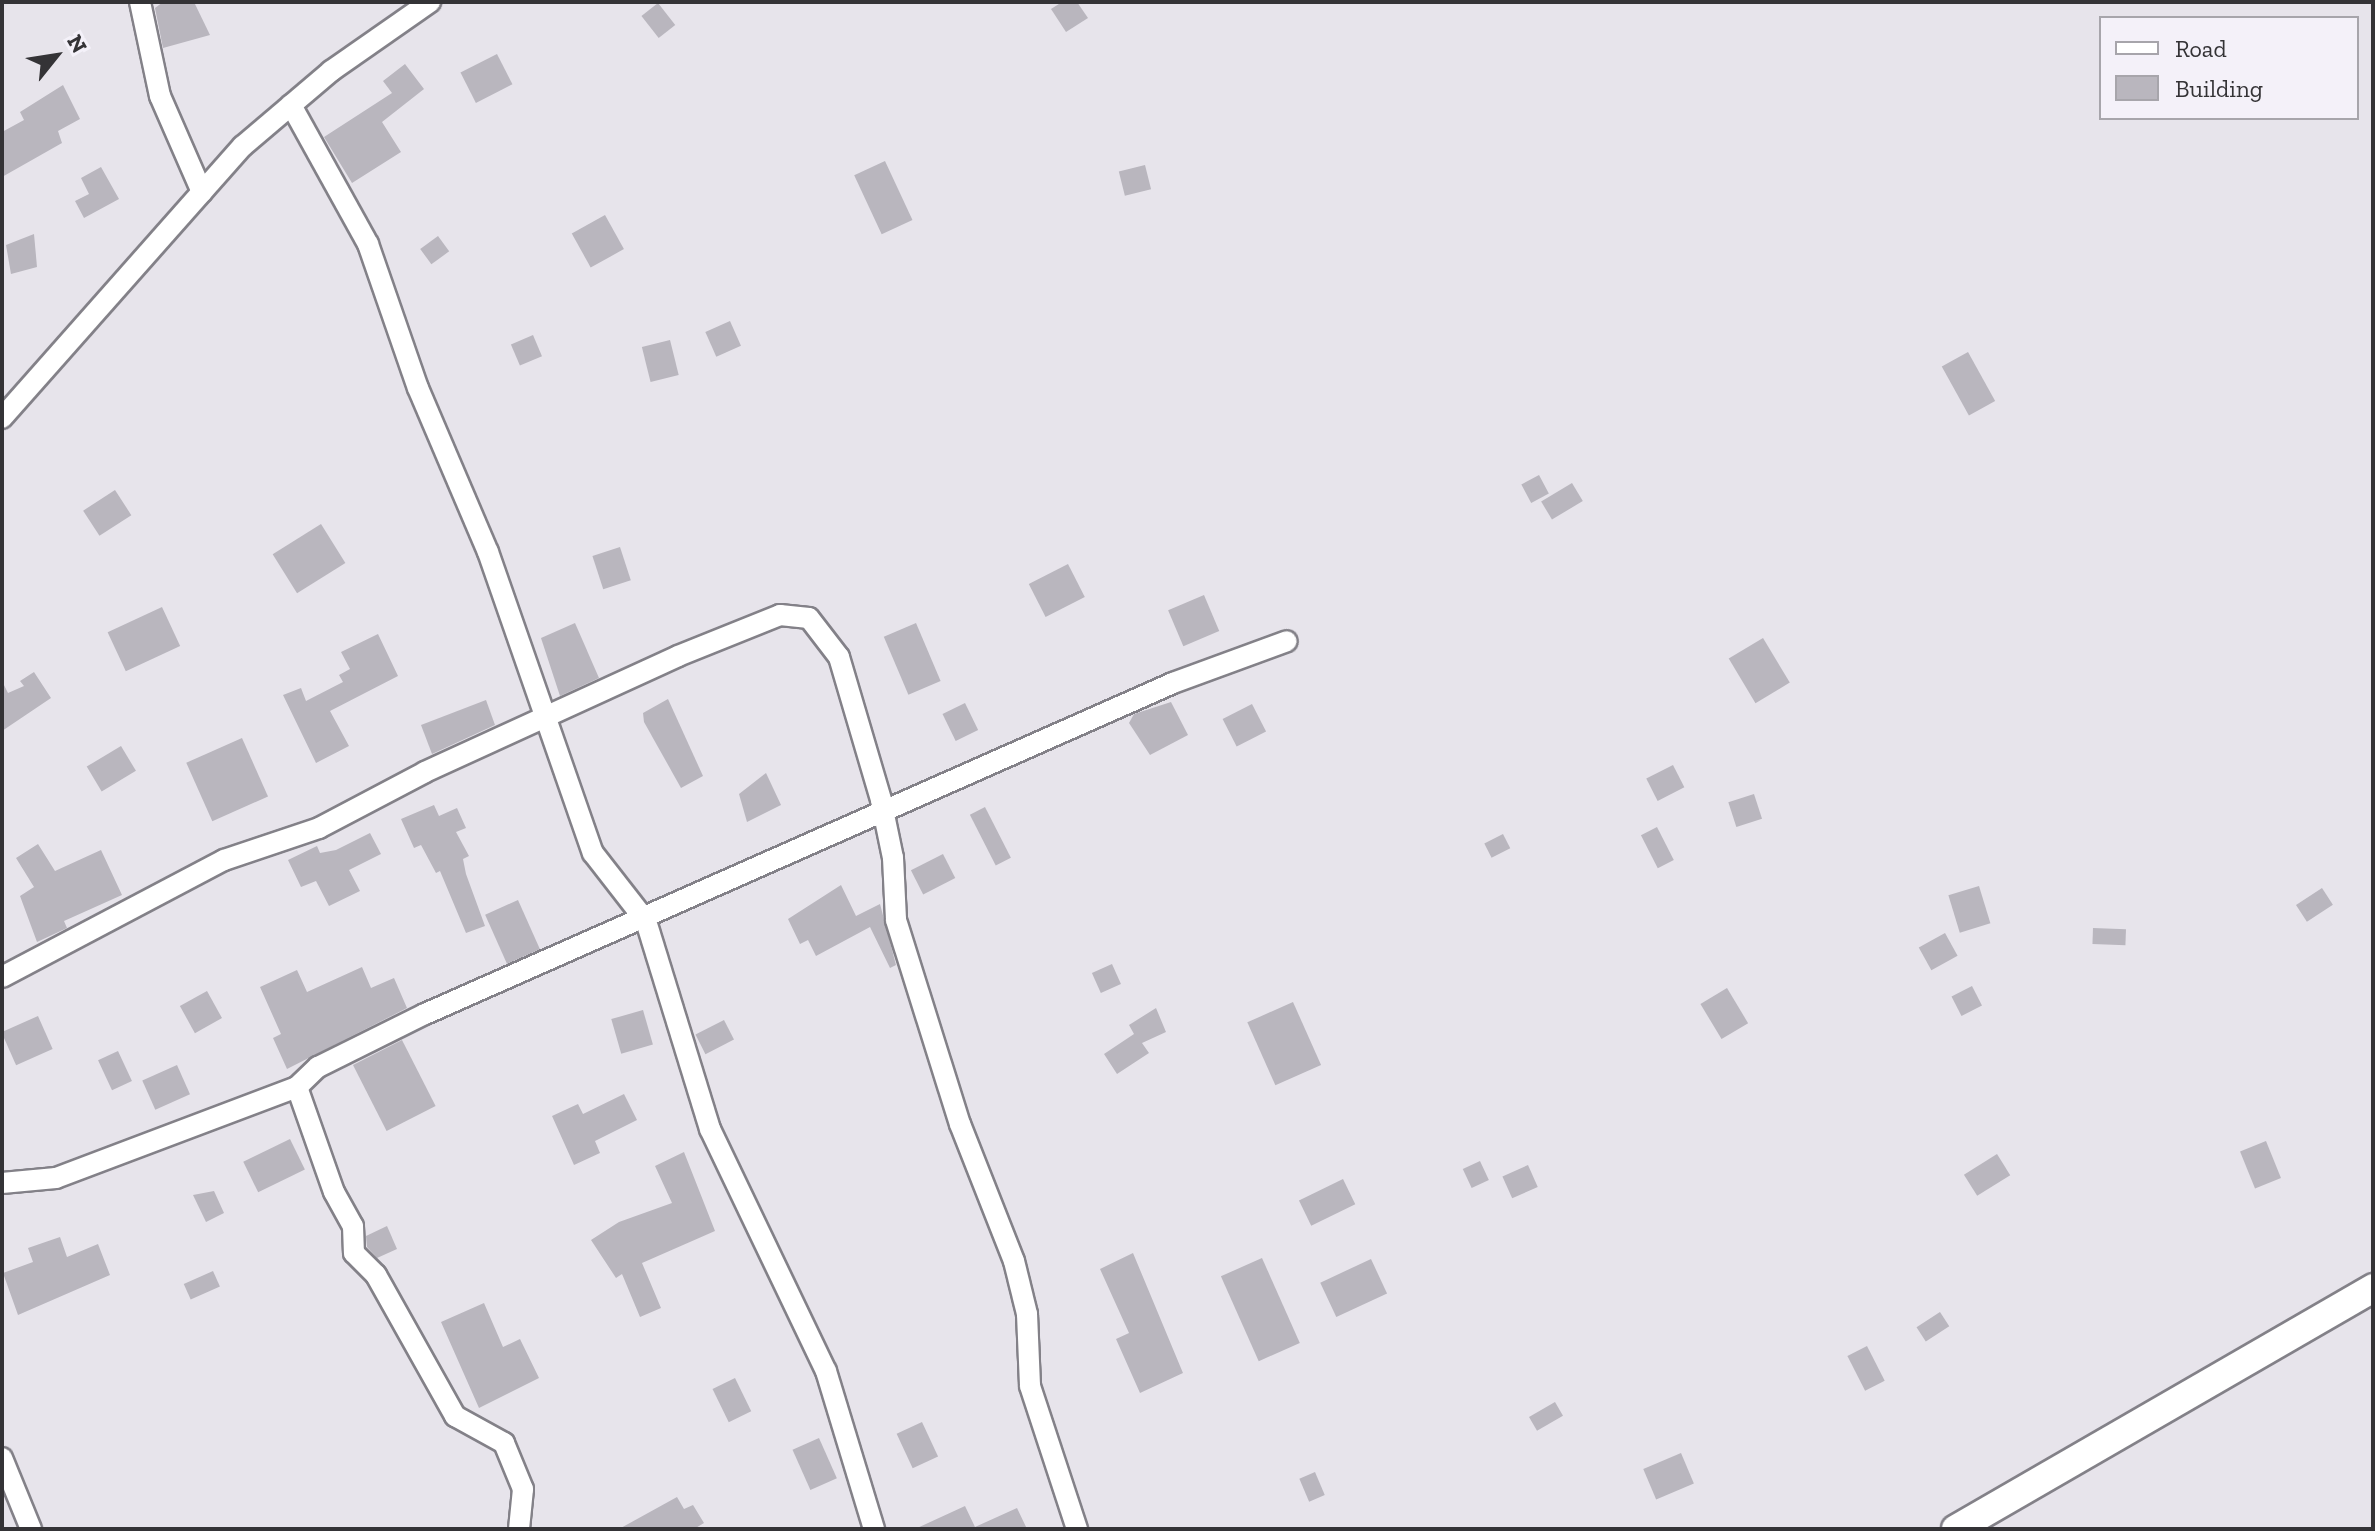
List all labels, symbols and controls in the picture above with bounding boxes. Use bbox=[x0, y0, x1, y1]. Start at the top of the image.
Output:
north arrow bbox=[16, 16, 96, 96]
legend bbox=[2099, 16, 2359, 120]
text: N bbox=[61, 30, 93, 58]
text: Road bbox=[2175, 34, 2227, 63]
text: Building bbox=[2175, 74, 2263, 103]

